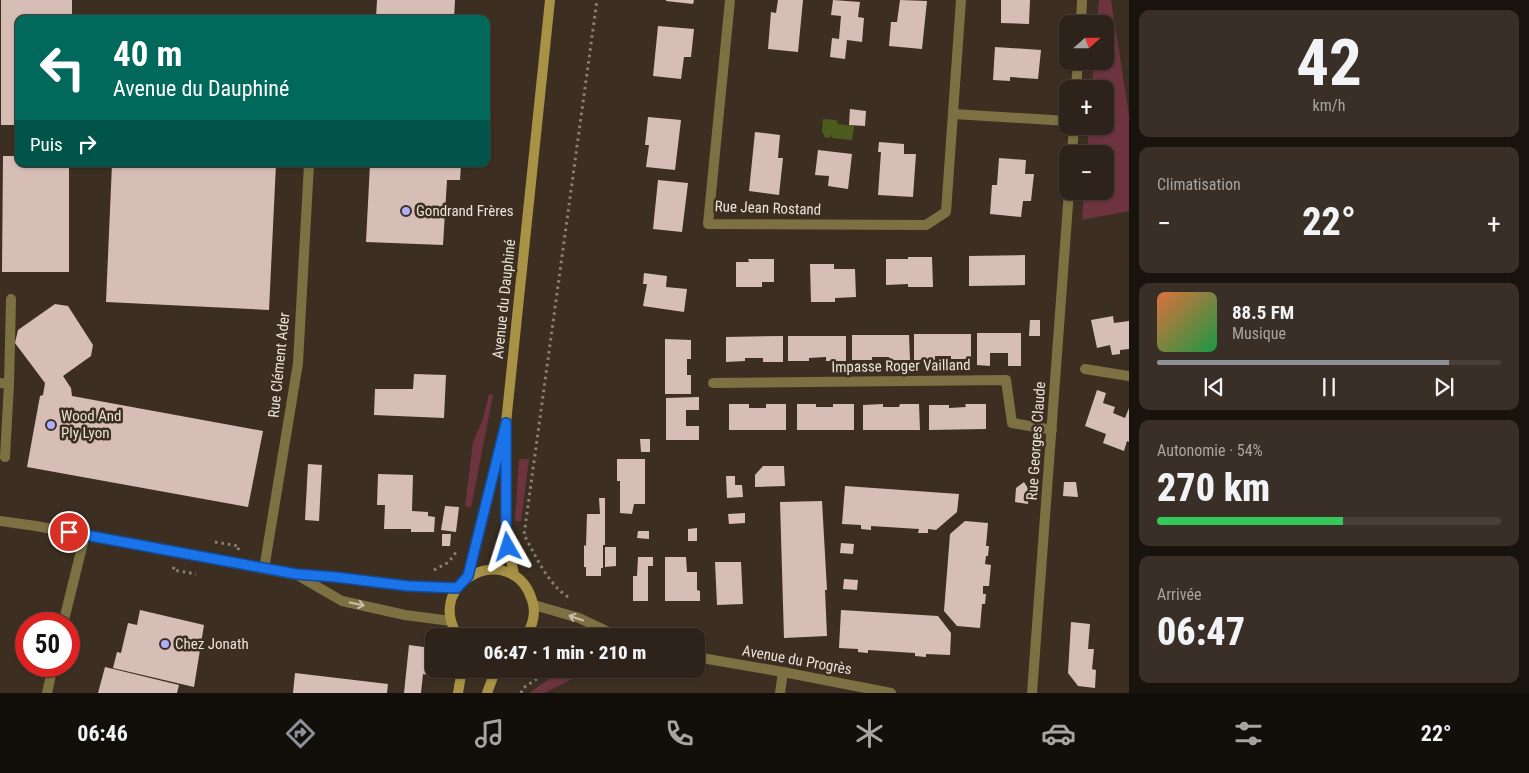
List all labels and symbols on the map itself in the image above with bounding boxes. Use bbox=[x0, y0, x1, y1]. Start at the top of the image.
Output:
north arrow bbox=[1059, 15, 1114, 70]
street label: Rue Jean Rostand bbox=[714, 197, 822, 219]
place label: Gondrand Frères bbox=[416, 202, 514, 220]
marker: Gondrand Frères bbox=[400, 205, 412, 217]
street label: Avenue du Dauphiné bbox=[489, 238, 519, 360]
street label: Rue Clément Ader bbox=[265, 311, 294, 419]
street label: Impasse Roger Vailland bbox=[831, 356, 971, 376]
street label: Rue Georges Claude bbox=[1023, 381, 1049, 501]
place label: Wood And Ply Lyon bbox=[61, 407, 122, 442]
marker: Wood And Ply Lyon bbox=[45, 419, 57, 431]
pin bbox=[48, 511, 90, 553]
position arrow bbox=[481, 520, 533, 572]
one-way arrow bbox=[349, 600, 365, 609]
speed limit sign: 50 bbox=[15, 612, 80, 677]
one-way arrow bbox=[569, 613, 585, 622]
place label: Chez Jonath bbox=[175, 635, 249, 653]
marker: Chez Jonath bbox=[159, 638, 171, 650]
street label: Avenue du Progrès bbox=[741, 642, 853, 679]

